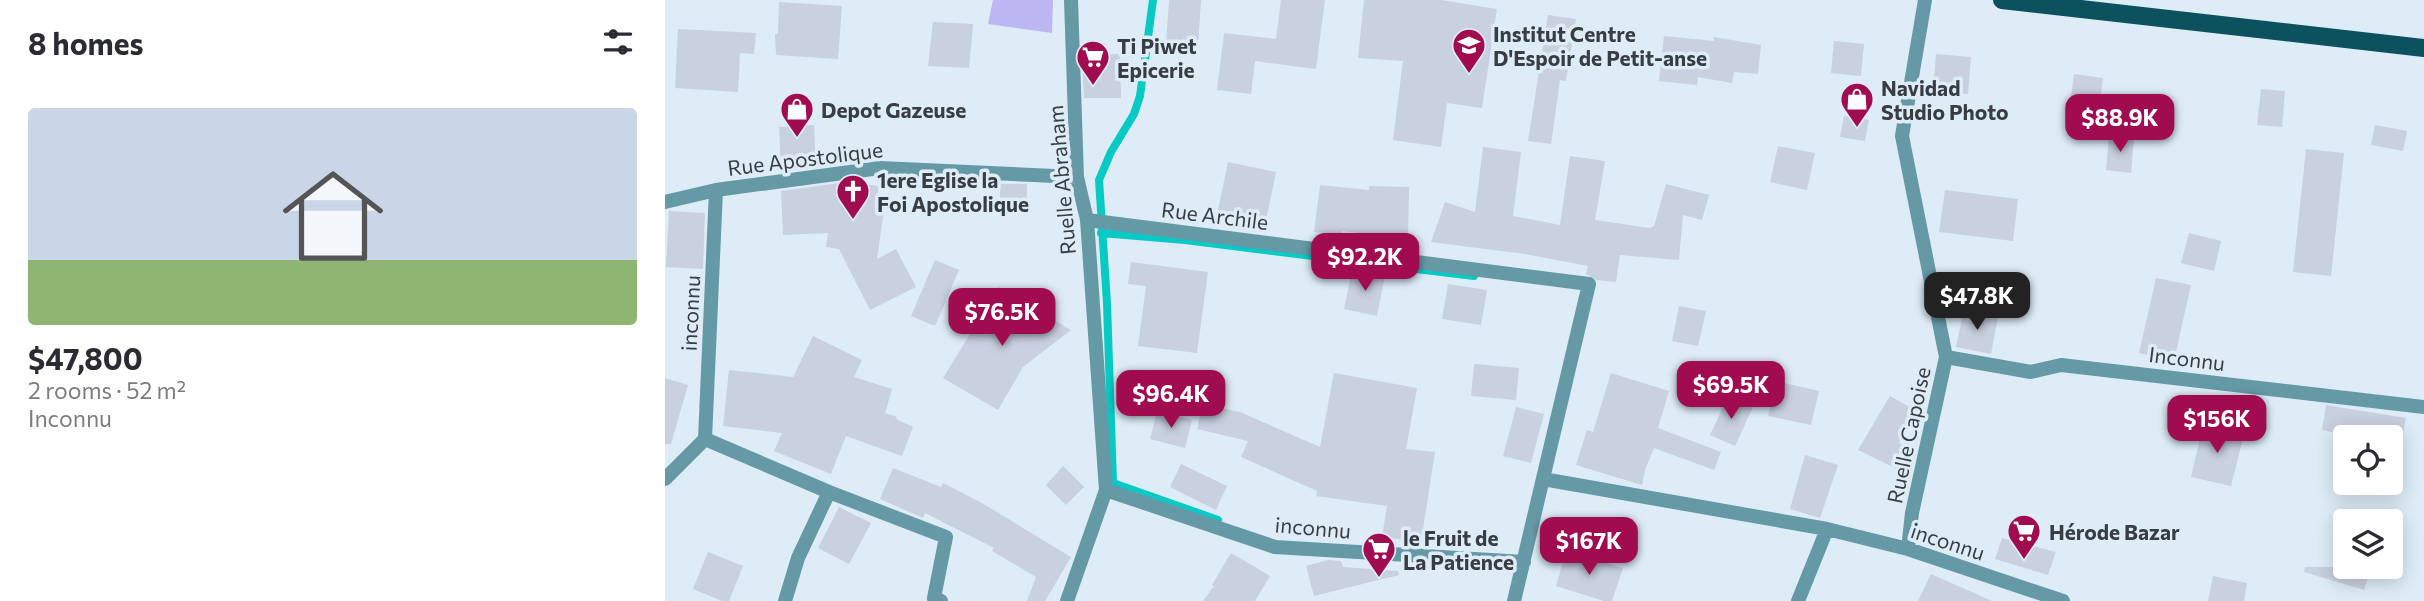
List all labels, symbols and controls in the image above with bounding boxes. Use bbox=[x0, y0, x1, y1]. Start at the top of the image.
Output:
place label: Institut Centre D'Espoir de Petit-anse bbox=[1493, 21, 1707, 70]
icon: filters bbox=[599, 23, 637, 61]
text: 8 homes bbox=[28, 24, 144, 61]
school or university icon: Institut Centre D'Espoir de Petit-anse bbox=[1450, 26, 1488, 75]
place label: Ti Piwet Epicerie bbox=[1117, 33, 1197, 82]
supermarket icon: Ti Piwet Epicerie bbox=[1074, 38, 1112, 87]
place label: Navidad Studio Photo bbox=[1881, 75, 2009, 124]
shop icon: Navidad Studio Photo bbox=[1838, 80, 1876, 129]
shop icon: Depot Gazeuse bbox=[778, 90, 816, 139]
pin: $88.9K bbox=[2063, 94, 2177, 154]
place label: Depot Gazeuse bbox=[821, 97, 966, 122]
text: $88.9K bbox=[2081, 103, 2159, 131]
street label: Ruelle Abraham bbox=[1042, 104, 1080, 256]
street label: Rue Apostolique bbox=[726, 136, 884, 180]
icon: home bbox=[270, 153, 396, 279]
place label: 1ere Eglise la Foi Apostolique bbox=[877, 167, 1029, 216]
church icon: 1ere Eglise la Foi Apostolique bbox=[834, 172, 872, 221]
street label: Rue Archile bbox=[1160, 196, 1270, 234]
pin: $92.2K bbox=[1308, 233, 1422, 293]
text: $92.2K bbox=[1327, 242, 1403, 270]
pin: $47.8K bbox=[1920, 272, 2034, 332]
street label: inconnu bbox=[676, 274, 704, 352]
text: $47.8K bbox=[1940, 281, 2014, 309]
pin: $76.5K bbox=[945, 288, 1059, 348]
text: $76.5K bbox=[964, 297, 1040, 325]
text: $47,800 bbox=[28, 339, 143, 376]
street label: Inconnu bbox=[2147, 341, 2227, 375]
pin: $69.5K bbox=[1674, 362, 1788, 421]
street label: Ruelle Capoise bbox=[1881, 364, 1935, 506]
pin: $96.4K bbox=[1114, 370, 1228, 430]
text: $69.5K bbox=[1693, 370, 1769, 398]
text: 2 rooms · 52 m² bbox=[28, 376, 186, 404]
text: $96.4K bbox=[1132, 379, 1210, 407]
pin: $156K bbox=[2168, 396, 2266, 455]
text: Inconnu bbox=[28, 404, 112, 432]
text: $156K bbox=[2183, 404, 2251, 432]
map controls bbox=[2333, 425, 2403, 579]
button: locate bbox=[2333, 425, 2403, 495]
button: layers bbox=[2333, 509, 2403, 579]
street label: inconnu bbox=[1274, 511, 1352, 543]
supermarket icon: Hérode Bazar bbox=[2005, 512, 2043, 561]
street label: inconnu bbox=[1908, 517, 1988, 565]
pin: $167K bbox=[1540, 518, 1638, 577]
place label: Hérode Bazar bbox=[2049, 519, 2180, 544]
place label: le Fruit de La Patience bbox=[1403, 525, 1514, 574]
text: $167K bbox=[1556, 526, 1622, 554]
supermarket icon: le Fruit de La Patience bbox=[1360, 530, 1398, 579]

